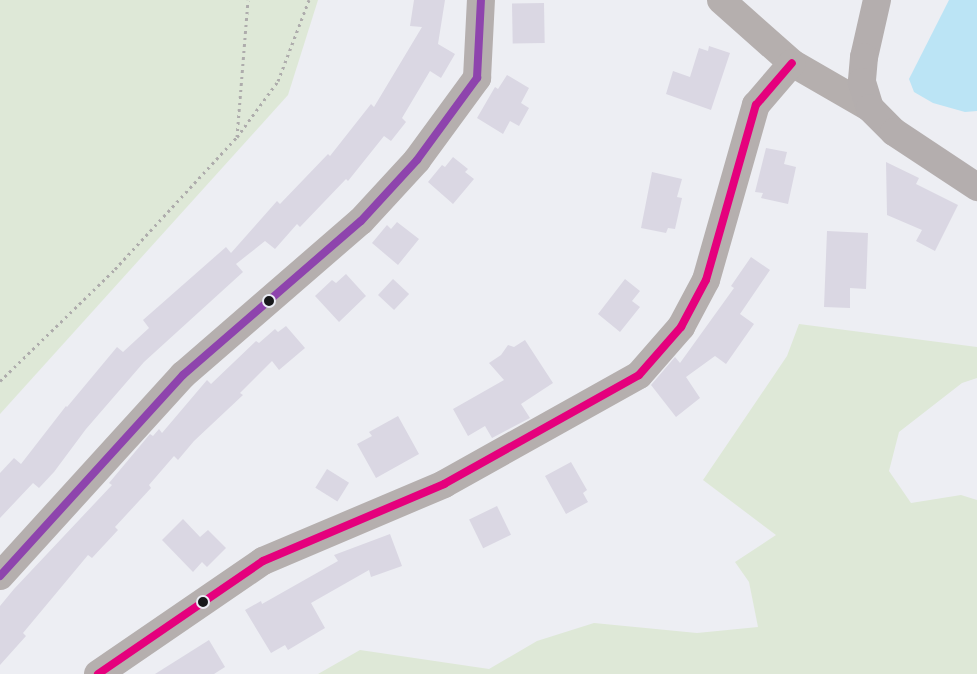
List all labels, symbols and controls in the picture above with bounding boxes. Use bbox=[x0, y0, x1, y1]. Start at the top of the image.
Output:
unlabelled marker bbox=[264, 296, 274, 306]
unlabelled marker bbox=[198, 597, 208, 607]

